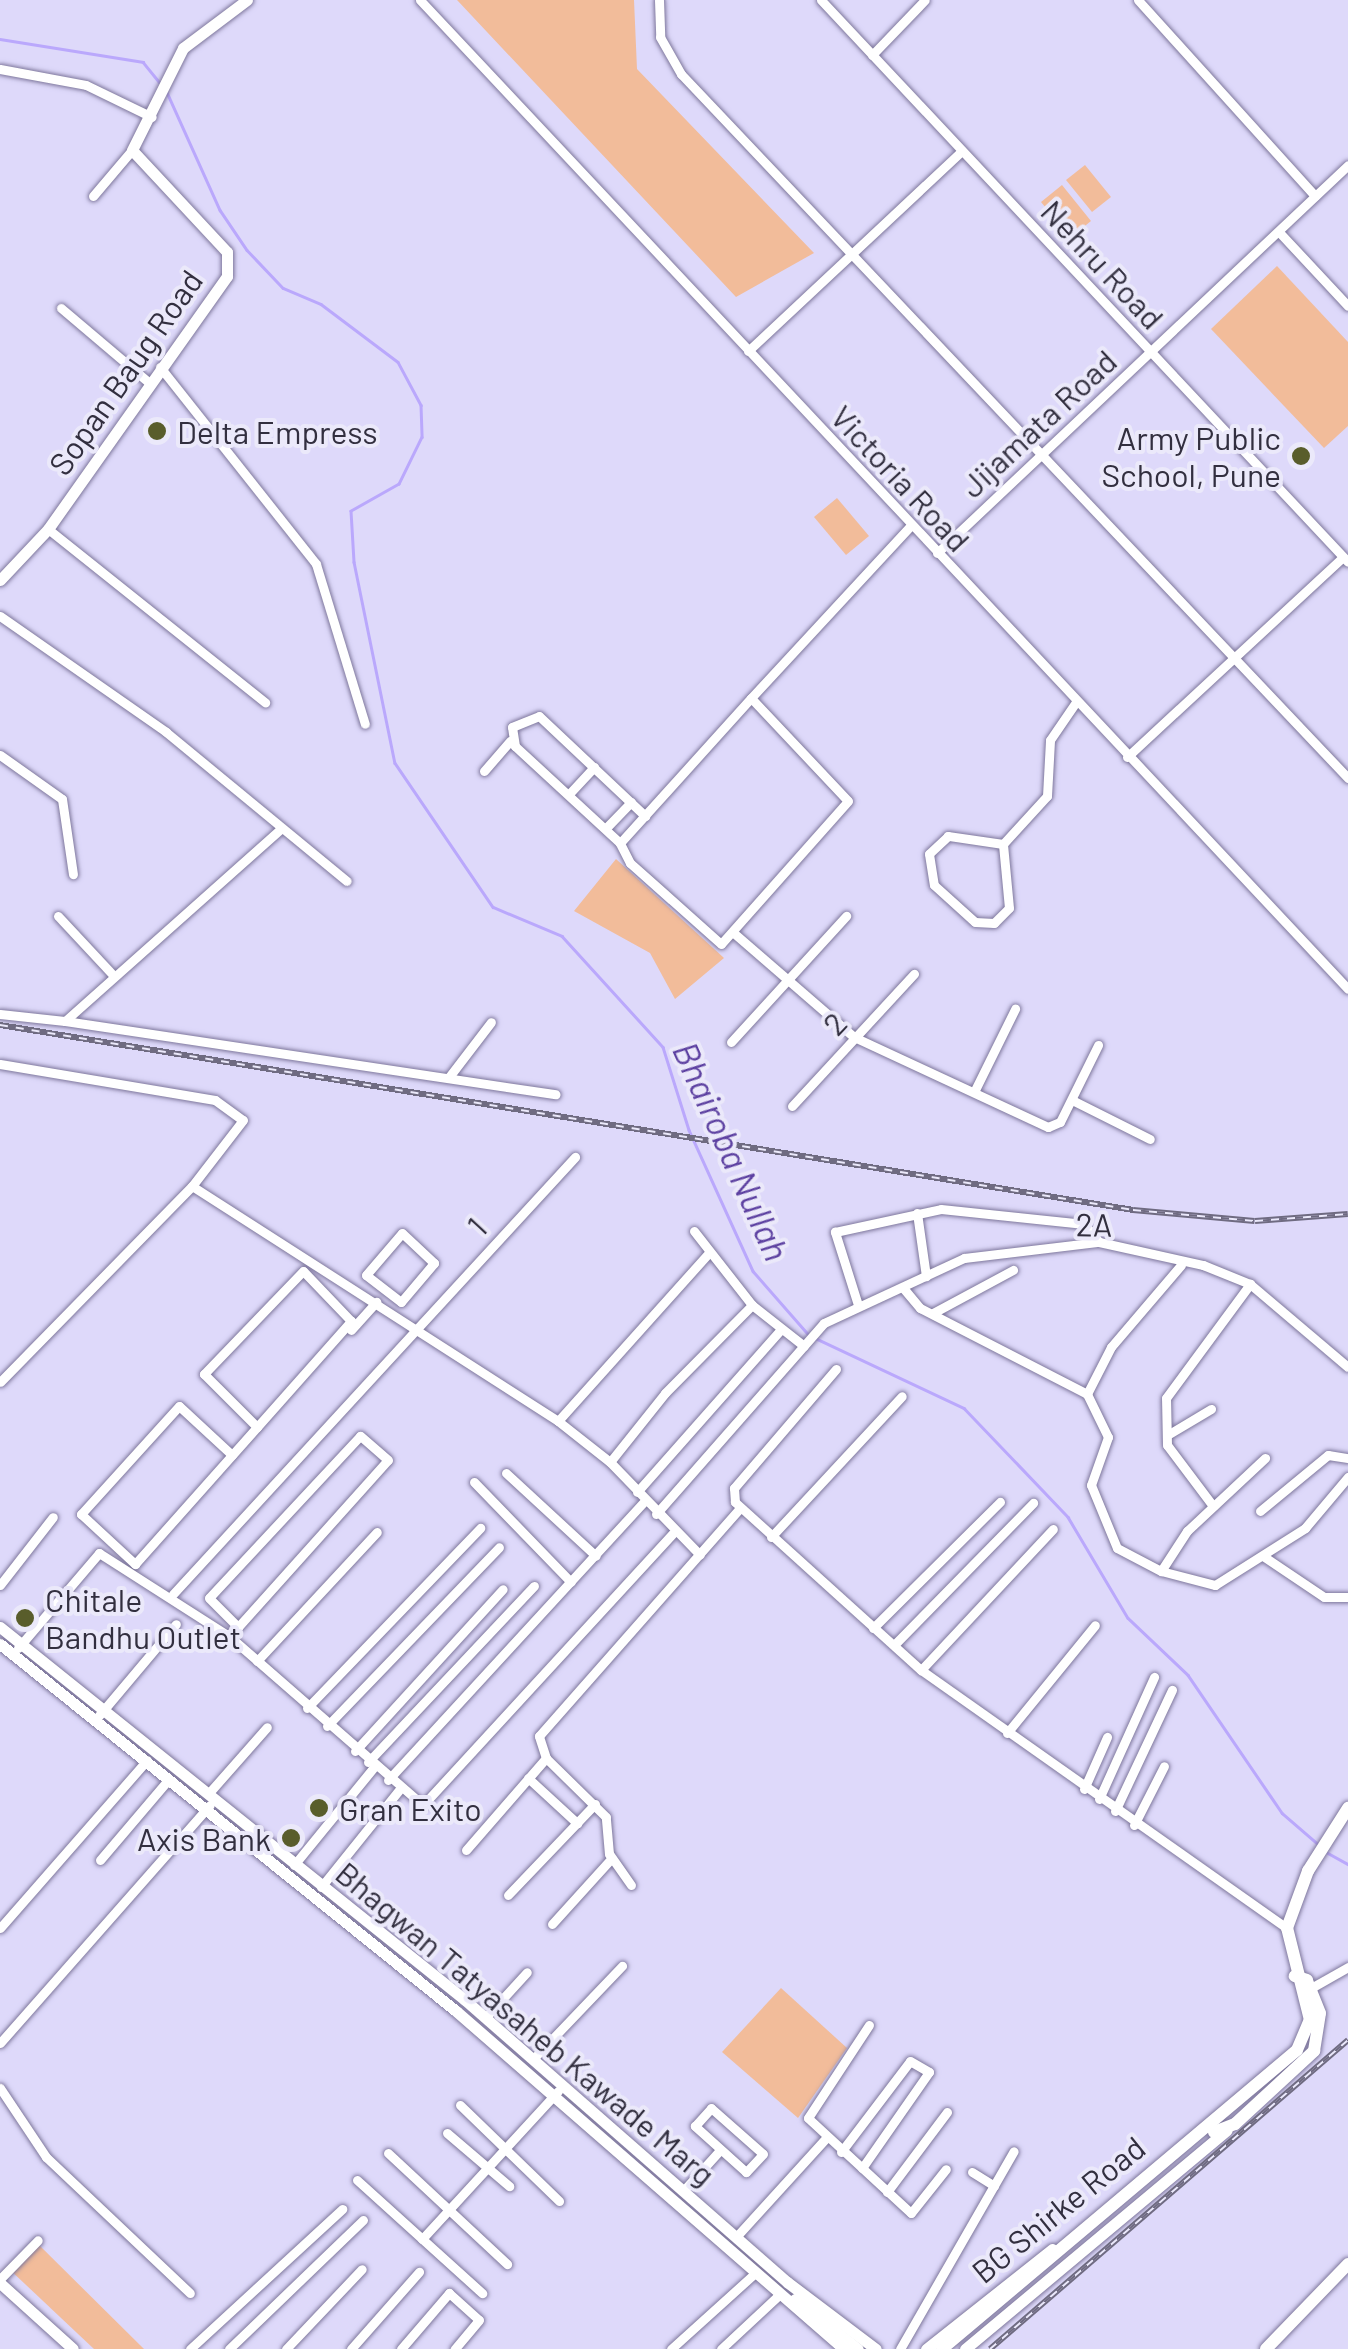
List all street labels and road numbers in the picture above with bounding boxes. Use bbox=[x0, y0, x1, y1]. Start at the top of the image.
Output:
street label: Nehru Road bbox=[1034, 192, 1172, 336]
street label: Sopan Baug Road bbox=[40, 262, 210, 482]
street label: Jijamata Road bbox=[952, 341, 1124, 505]
street label: Victoria Road bbox=[824, 397, 978, 559]
street label: 2 bbox=[814, 1004, 854, 1042]
street label: 2A bbox=[1075, 1204, 1113, 1244]
street label: 1 bbox=[458, 1209, 494, 1243]
street label: Bhagwan Tatyasaheb Kawade Marg bbox=[329, 1853, 723, 2193]
street label: BG Shirke Road bbox=[964, 2128, 1152, 2290]

